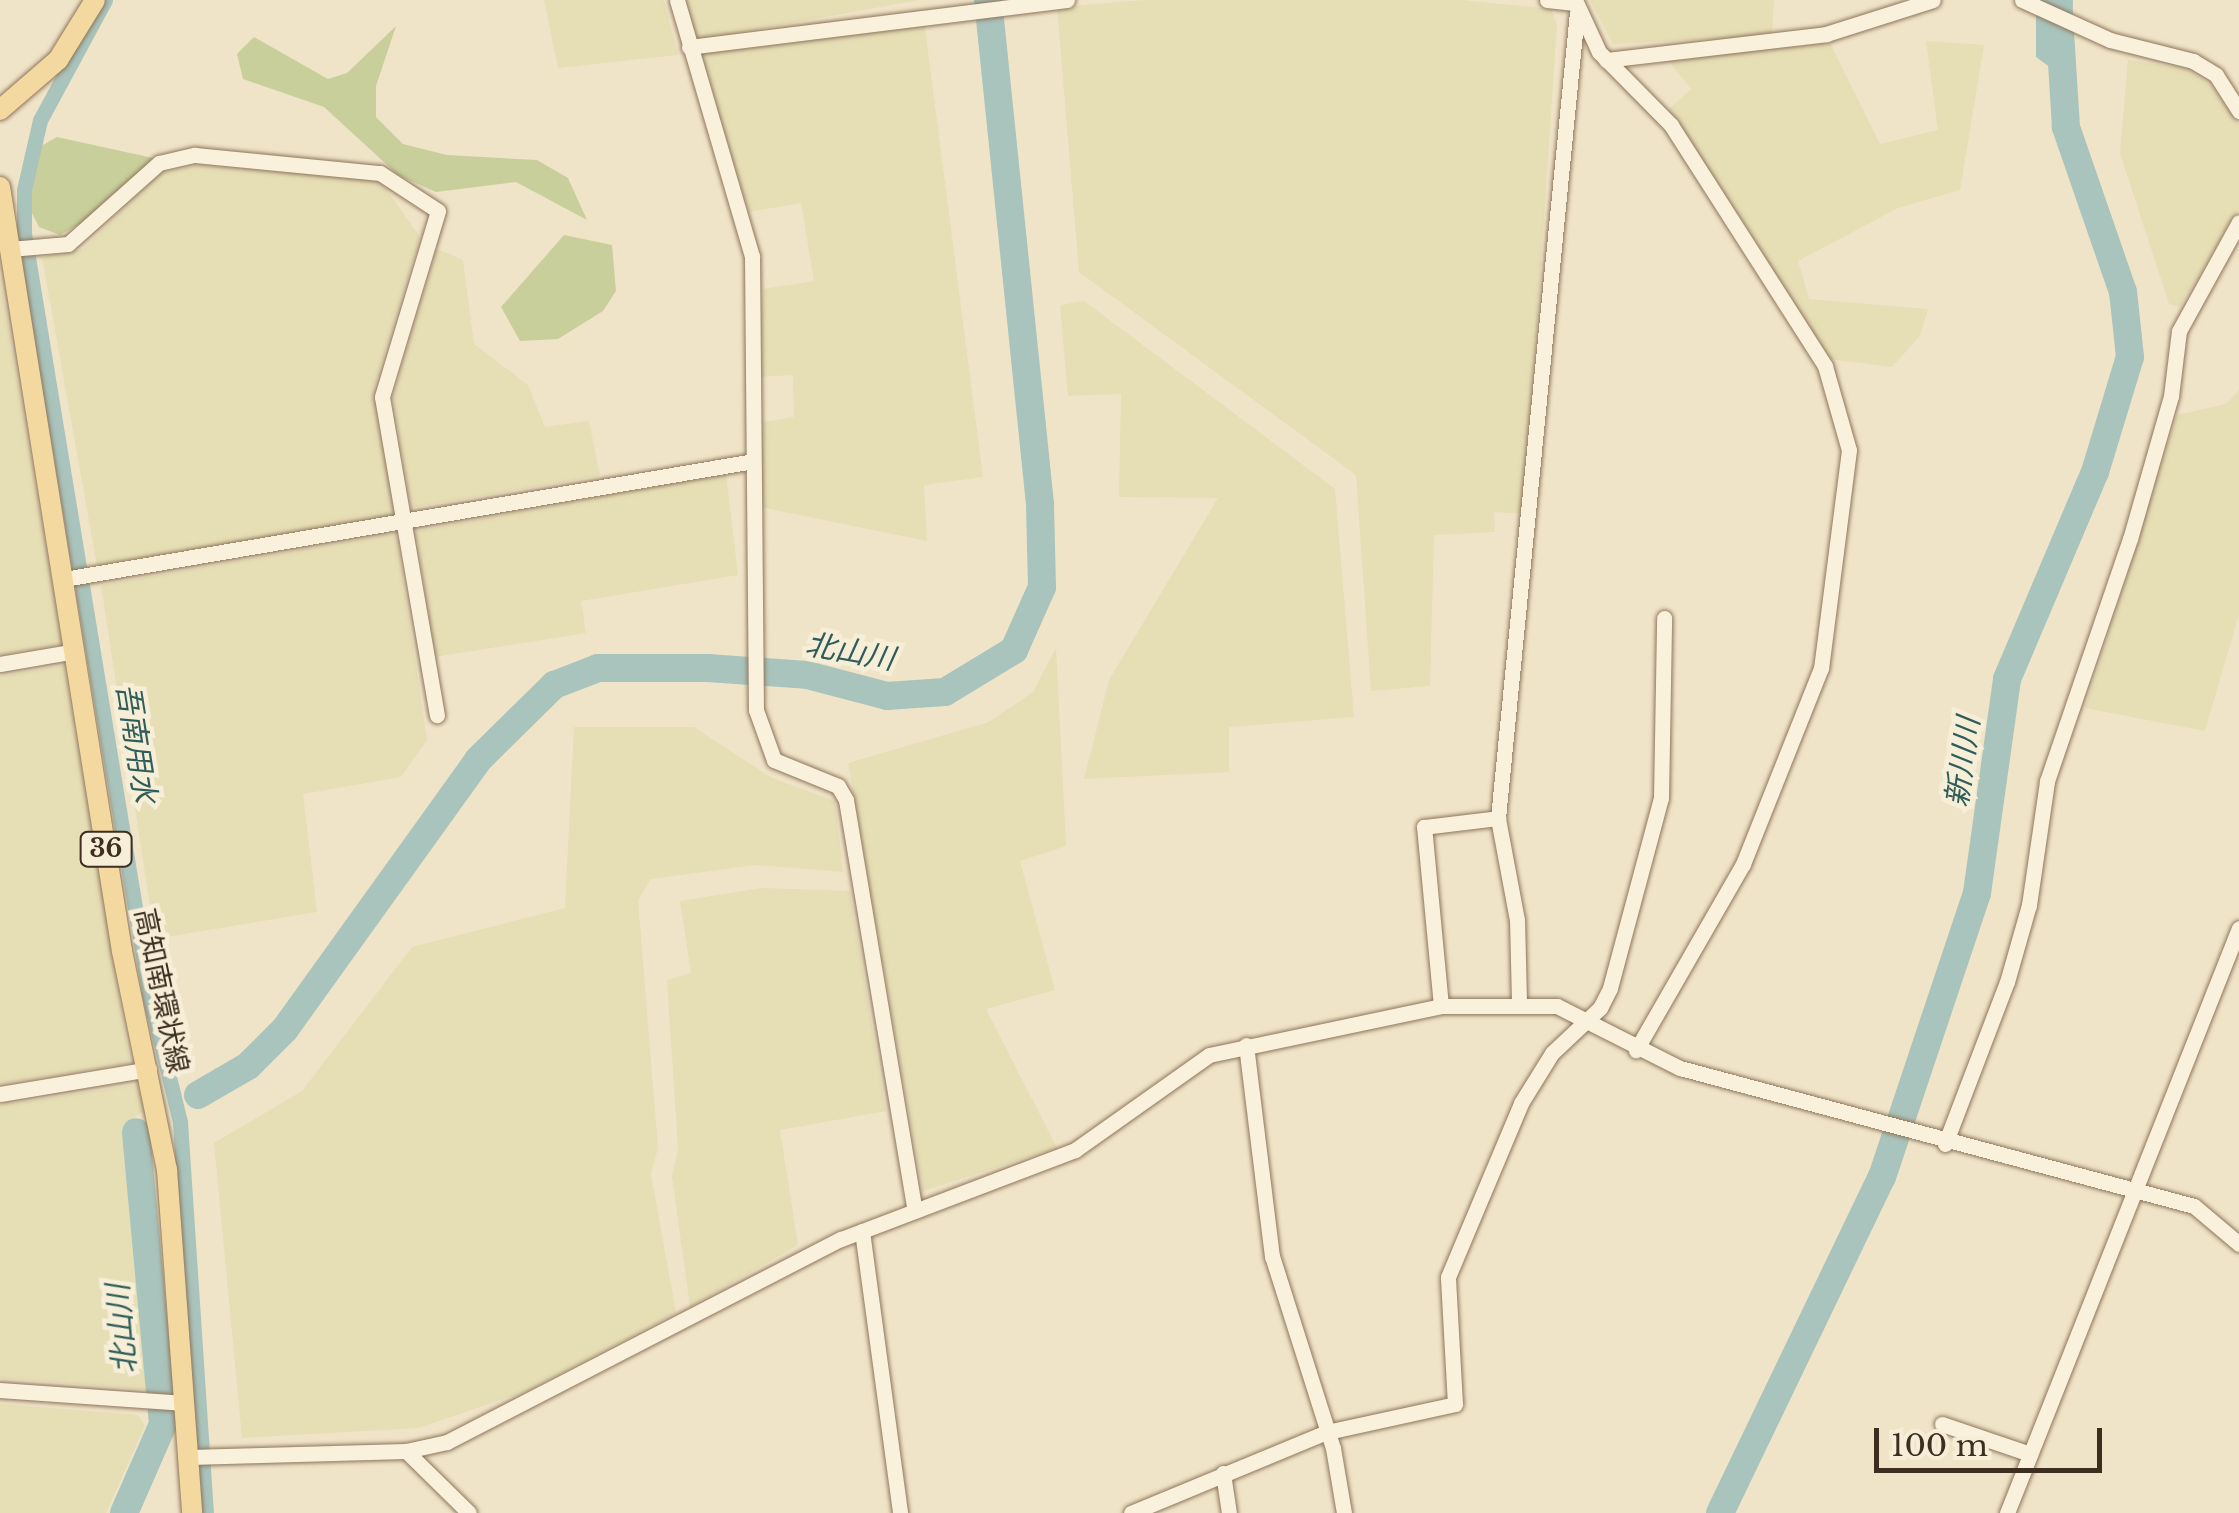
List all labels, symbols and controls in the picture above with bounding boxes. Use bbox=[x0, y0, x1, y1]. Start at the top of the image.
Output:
water label: 北山川 bbox=[803, 626, 897, 678]
water label: 吾南用水 bbox=[109, 681, 163, 805]
water label: 新川川 bbox=[1939, 715, 1987, 809]
road number: 36 bbox=[78, 829, 134, 869]
street label: 高知南環状線 bbox=[127, 905, 195, 1077]
water label: 北山川 bbox=[100, 1283, 144, 1375]
scale bar bbox=[1879, 1408, 2106, 1470]
text: 100 m bbox=[1891, 1427, 1988, 1464]

